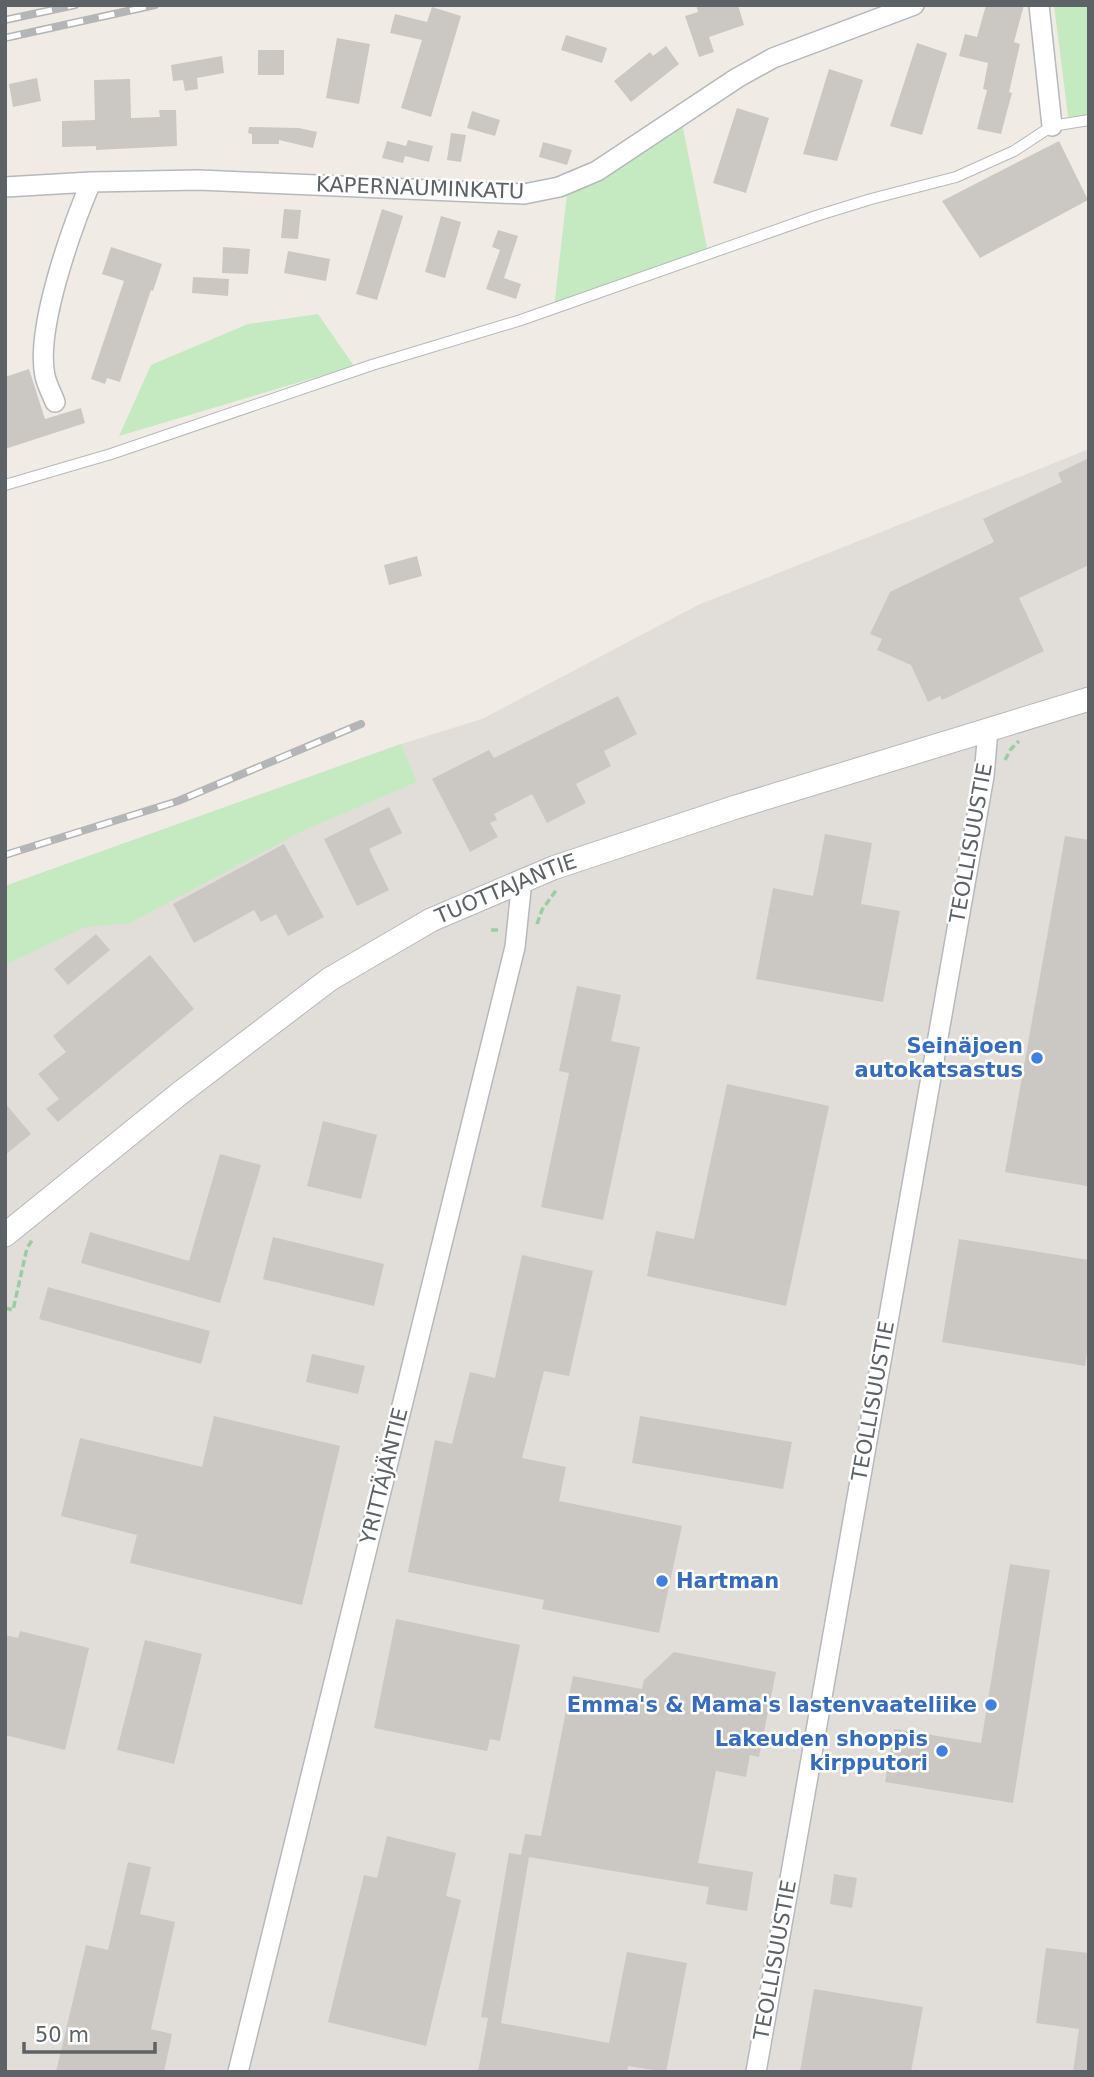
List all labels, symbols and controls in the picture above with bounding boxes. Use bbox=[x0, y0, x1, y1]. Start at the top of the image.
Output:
street label: KAPERNAUMINKATU bbox=[316, 172, 524, 204]
street label: TEOLLISUUSTIE bbox=[945, 761, 997, 926]
street label: TUOTTAJANTIE bbox=[431, 849, 580, 929]
place label: Seinäjoen autokatsastus bbox=[855, 1034, 1023, 1082]
marker: Seinäjoen autokatsastus bbox=[1029, 1050, 1045, 1066]
street label: TEOLLISUUSTIE bbox=[847, 1319, 899, 1484]
street label: YRITTÄJÄNTIE bbox=[354, 1405, 413, 1548]
place label: Hartman bbox=[676, 1569, 779, 1593]
marker: Hartman bbox=[654, 1573, 670, 1589]
place label: Emma's & Mama's lastenvaateliike bbox=[567, 1693, 977, 1717]
marker: Emma's & Mama's lastenvaateliike bbox=[983, 1697, 999, 1713]
place label: Lakeuden shoppis kirpputori bbox=[715, 1727, 928, 1775]
marker: Lakeuden shoppis kirpputori bbox=[934, 1743, 950, 1759]
street label: TEOLLISUUSTIE bbox=[749, 1878, 801, 2043]
scale bar bbox=[24, 2010, 156, 2054]
text: 50 m bbox=[35, 2023, 89, 2047]

